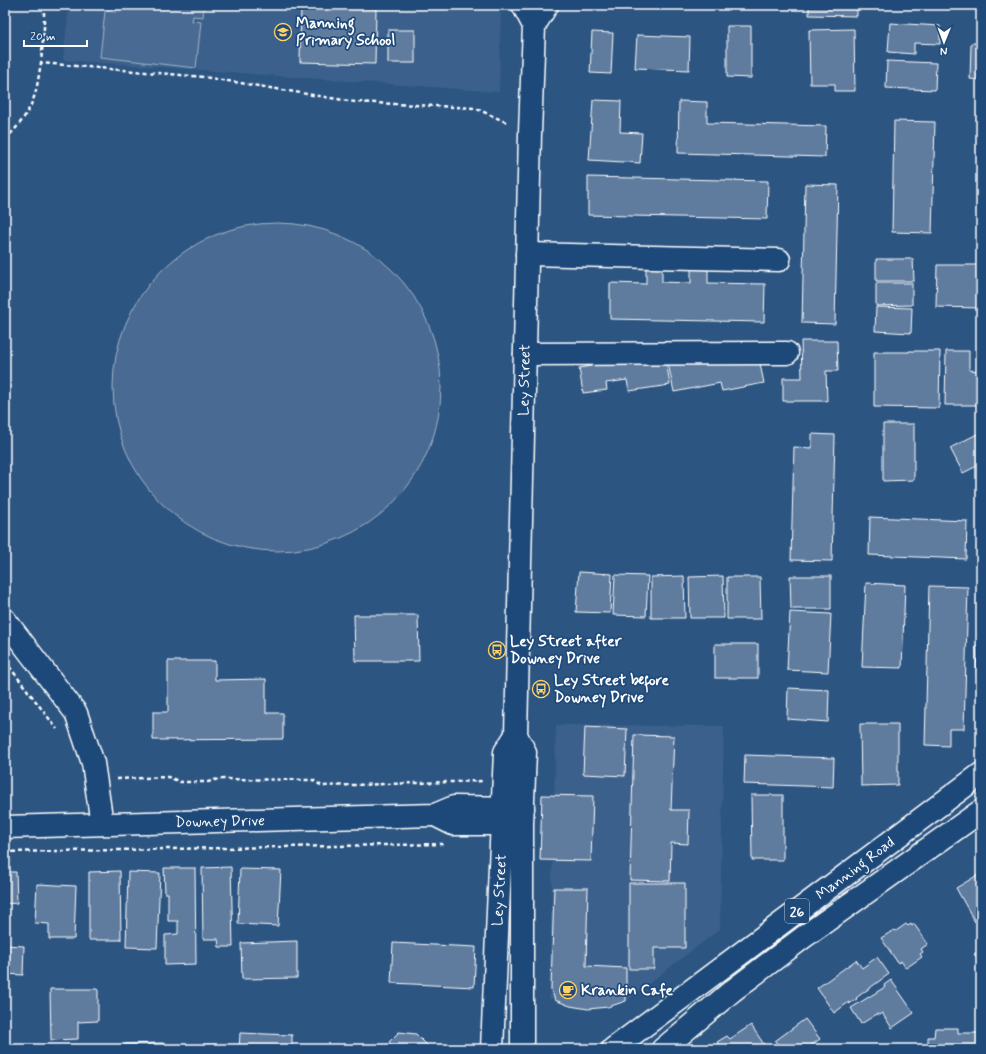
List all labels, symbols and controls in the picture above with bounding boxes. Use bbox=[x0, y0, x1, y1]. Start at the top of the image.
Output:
place label: Manning Primary School bbox=[296, 14, 395, 51]
scale bar bbox=[24, 22, 87, 48]
school or university icon: Manning Primary School bbox=[273, 22, 293, 42]
north arrow bbox=[924, 22, 964, 62]
text: 20 m bbox=[30, 29, 56, 45]
text: N bbox=[940, 44, 948, 58]
street label: Ley Street bbox=[514, 344, 536, 416]
place label: Ley Street after Downey Drive bbox=[510, 632, 623, 669]
bus stop icon: Ley Street after Downey Drive bbox=[487, 640, 507, 660]
place label: Ley Street before Downey Drive bbox=[554, 671, 670, 708]
bus stop icon: Ley Street before Downey Drive bbox=[531, 679, 551, 699]
street label: Downey Drive bbox=[175, 811, 265, 833]
street label: Manning Road bbox=[812, 833, 900, 906]
street label: Ley Street bbox=[488, 854, 512, 927]
road number: 26 bbox=[785, 899, 809, 923]
cafe icon: Krankin Cafe bbox=[558, 980, 578, 1000]
place label: Krankin Cafe bbox=[581, 981, 674, 1001]

